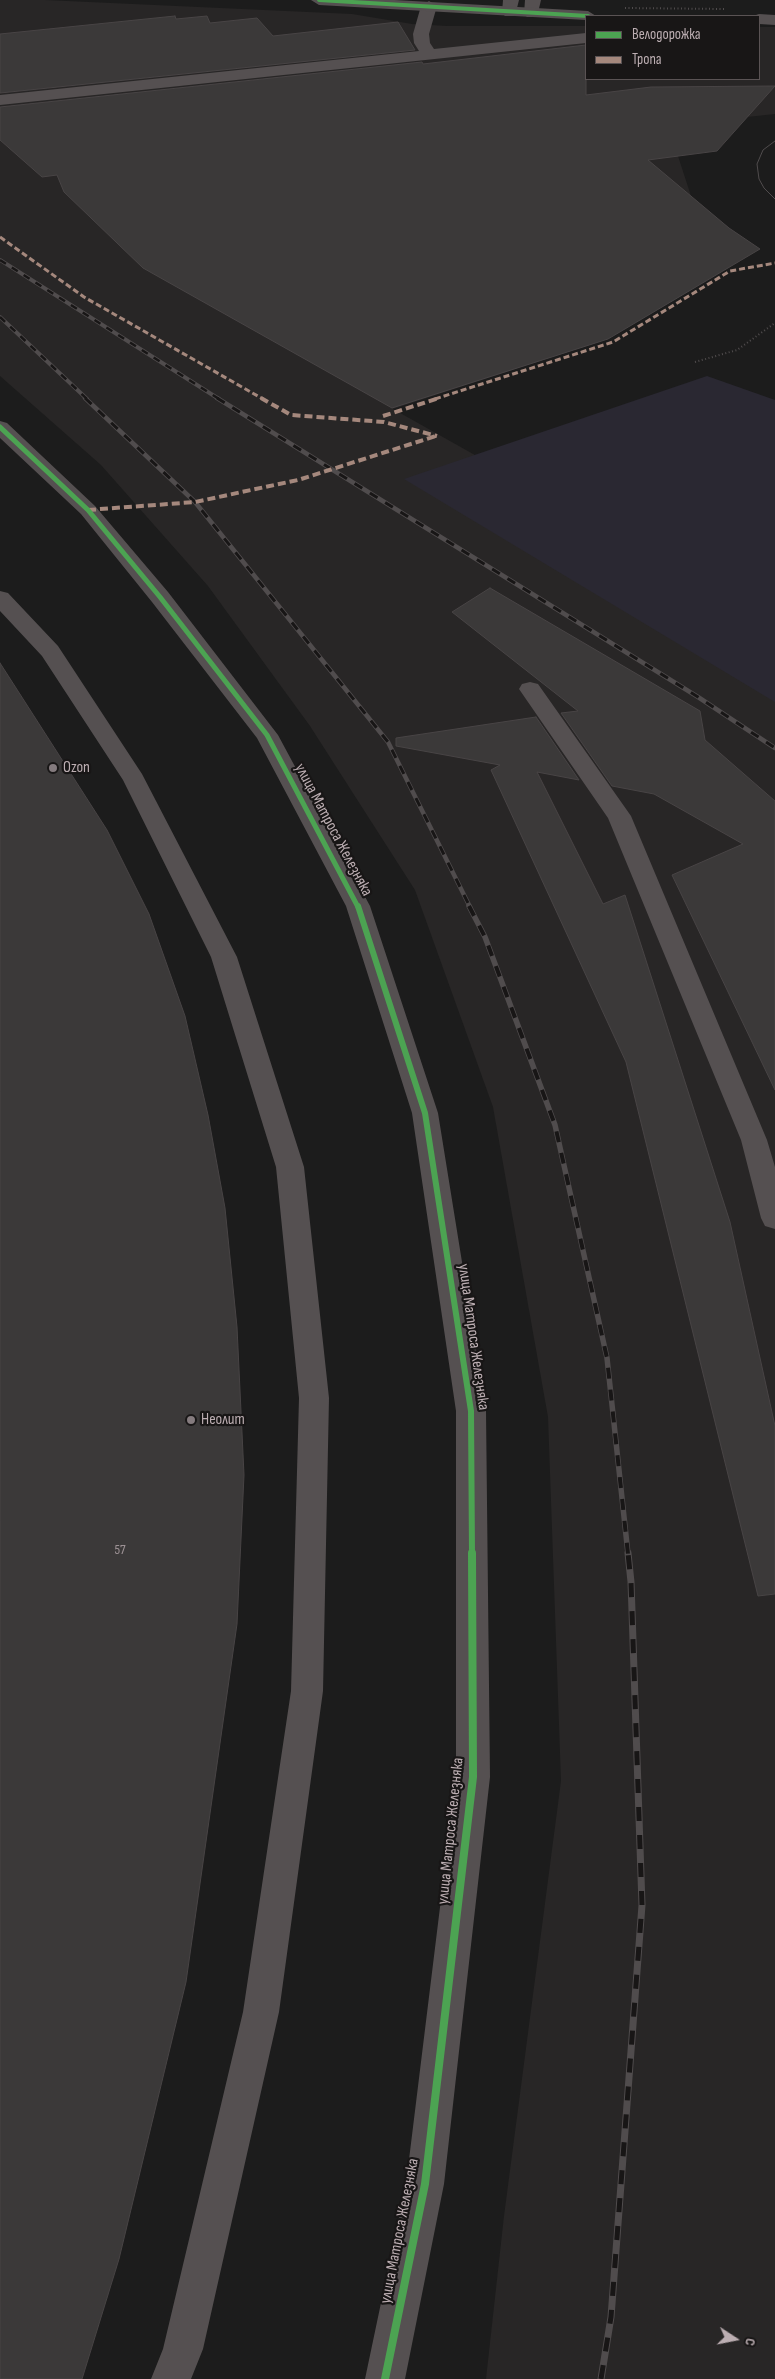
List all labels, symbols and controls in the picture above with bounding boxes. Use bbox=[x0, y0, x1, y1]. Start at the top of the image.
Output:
legend bbox=[585, 15, 760, 80]
text: Велодорожка bbox=[632, 25, 701, 44]
text: Тропа bbox=[632, 50, 662, 69]
place label: Ozon bbox=[63, 758, 90, 778]
street label: улица Матроса Железняка bbox=[290, 760, 376, 900]
marker: Ozon bbox=[47, 762, 59, 774]
street label: улица Матроса Железняка bbox=[453, 1263, 493, 1411]
place label: Неолит bbox=[201, 1410, 245, 1430]
marker: Неолит bbox=[185, 1414, 197, 1426]
house number: 57 bbox=[114, 1542, 126, 1558]
street label: улица Матроса Железняка bbox=[434, 1757, 468, 1905]
street label: улица Матроса Железняка bbox=[376, 2157, 424, 2305]
north arrow bbox=[710, 2314, 760, 2364]
text: С bbox=[741, 2337, 759, 2347]

